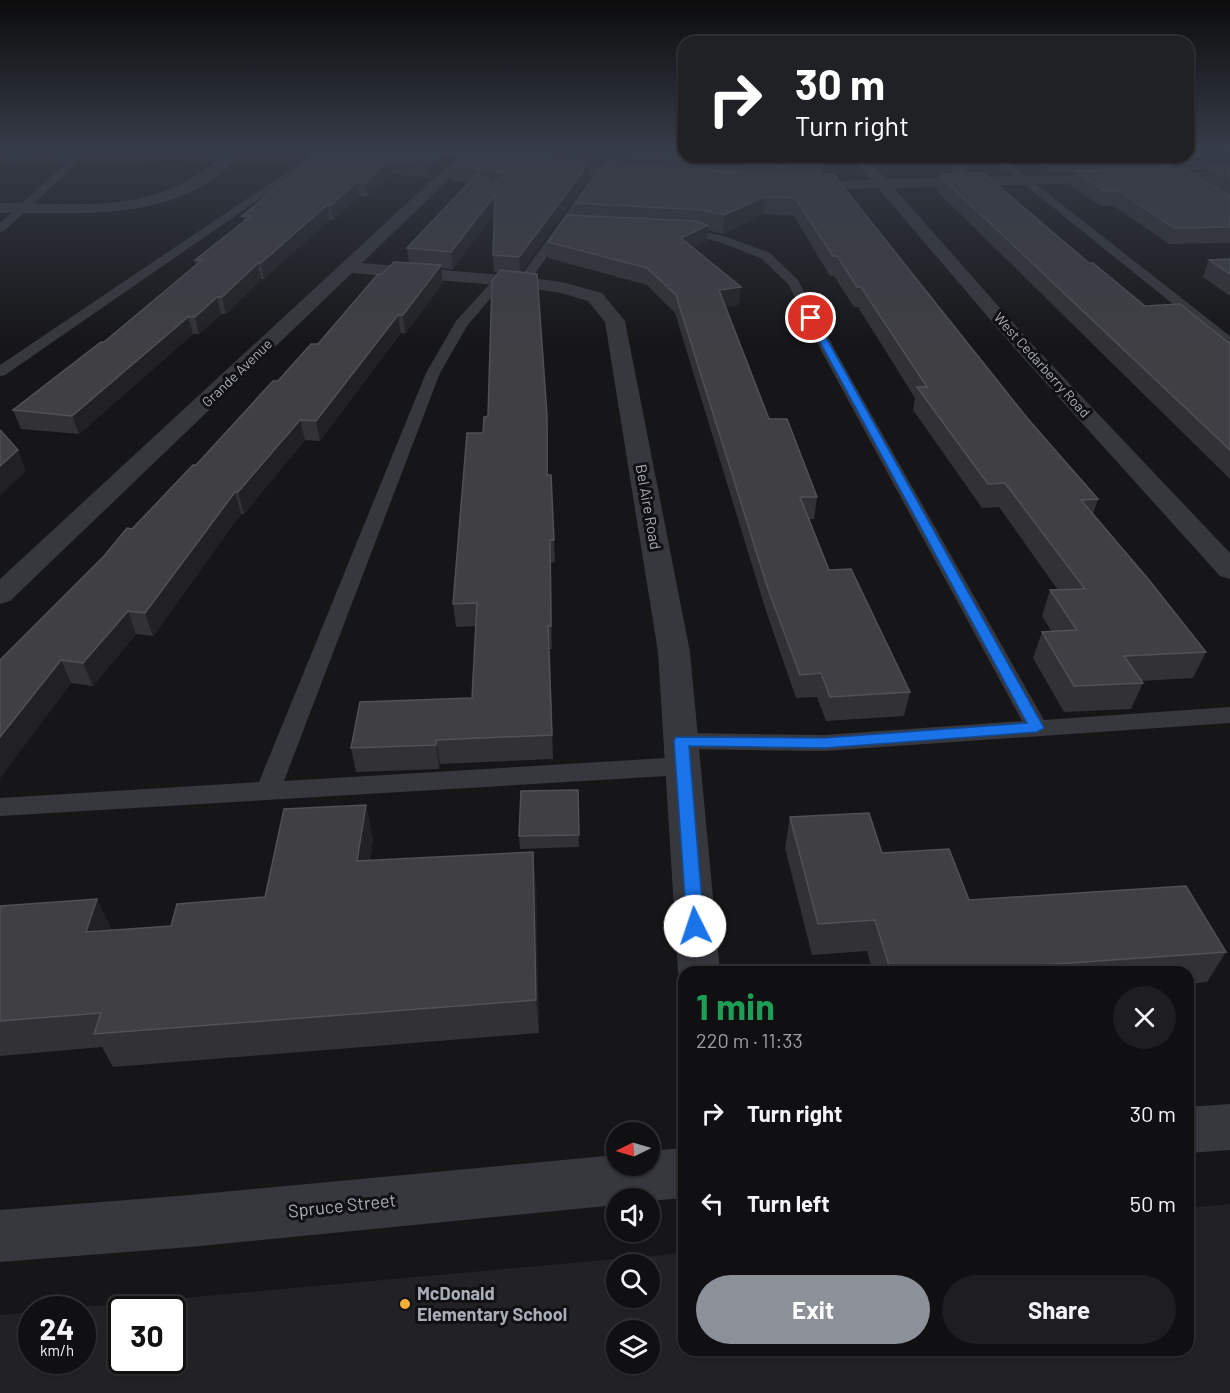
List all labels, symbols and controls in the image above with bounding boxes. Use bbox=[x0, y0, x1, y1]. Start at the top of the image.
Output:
text: 30 m bbox=[795, 58, 885, 108]
icon: right bbox=[696, 60, 774, 138]
text: Turn right bbox=[795, 109, 909, 141]
pin bbox=[785, 292, 836, 343]
icon: arrive bbox=[794, 301, 827, 334]
street label: West Cedarberry Road bbox=[991, 309, 1094, 421]
street label: Grande Avenue bbox=[198, 335, 275, 410]
street label: Bel Aire Road bbox=[633, 463, 665, 551]
position arrow bbox=[663, 894, 727, 958]
text: 1 min bbox=[696, 984, 775, 1027]
button: close bbox=[1113, 986, 1176, 1049]
text: 220 m · 11:33 bbox=[696, 1028, 803, 1052]
icon: right bbox=[696, 1097, 729, 1130]
text: Turn right bbox=[747, 1100, 842, 1126]
text: 30 m bbox=[1130, 1100, 1176, 1126]
north arrow bbox=[606, 1122, 660, 1176]
map controls bbox=[606, 1122, 660, 1374]
icon: left bbox=[696, 1187, 729, 1220]
street label: Spruce Street bbox=[287, 1188, 397, 1222]
button: sound bbox=[606, 1188, 660, 1242]
text: Turn left bbox=[747, 1190, 830, 1216]
text: 50 m bbox=[1130, 1190, 1176, 1216]
button: search bbox=[606, 1254, 660, 1308]
button: Exit bbox=[696, 1275, 930, 1344]
button: Share bbox=[942, 1275, 1176, 1344]
place label: McDonald Elementary School bbox=[417, 1282, 567, 1325]
speed limit sign: 30 bbox=[108, 1296, 186, 1374]
marker: McDonald Elementary School bbox=[398, 1297, 412, 1311]
text: 24 bbox=[40, 1310, 74, 1346]
button: layers bbox=[606, 1320, 660, 1374]
text: km/h bbox=[40, 1341, 74, 1359]

